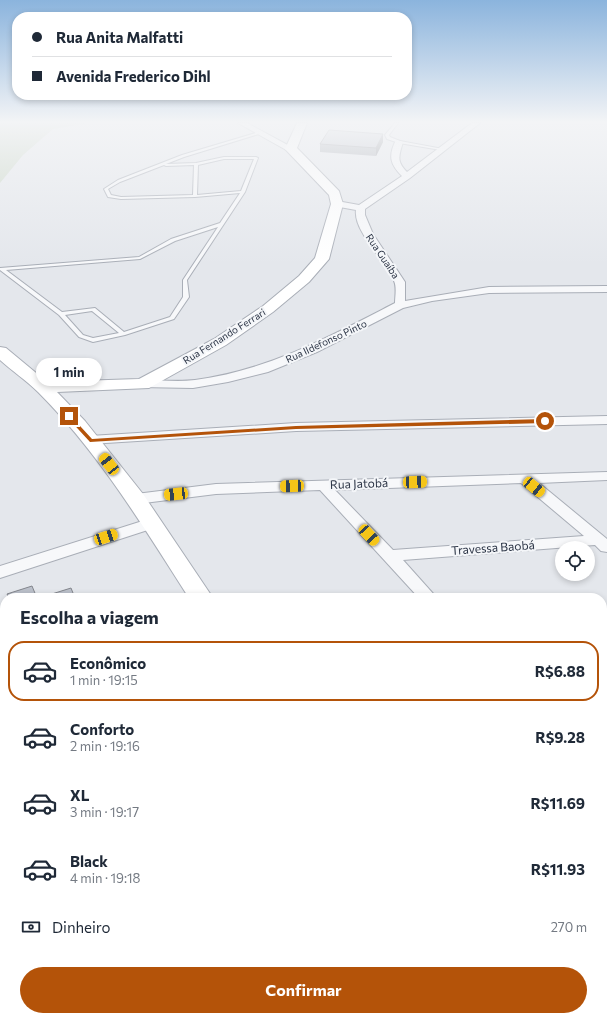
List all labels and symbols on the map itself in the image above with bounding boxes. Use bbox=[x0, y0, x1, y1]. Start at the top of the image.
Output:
street label: Rua Guaíba bbox=[364, 231, 402, 281]
street label: Rua Fernando Ferrari bbox=[181, 306, 267, 366]
street label: Rua Ildefonso Pinto bbox=[284, 317, 368, 365]
callout: 1 min bbox=[36, 358, 102, 386]
route end bbox=[60, 407, 78, 425]
route start bbox=[536, 412, 554, 430]
car bbox=[97, 451, 121, 477]
street label: Rua Jatobá bbox=[330, 475, 388, 492]
car bbox=[521, 475, 547, 499]
car bbox=[403, 476, 427, 488]
car bbox=[280, 480, 304, 492]
car bbox=[163, 487, 189, 501]
car bbox=[356, 522, 382, 548]
car bbox=[93, 528, 119, 546]
street label: Travessa Baobá bbox=[451, 537, 535, 557]

